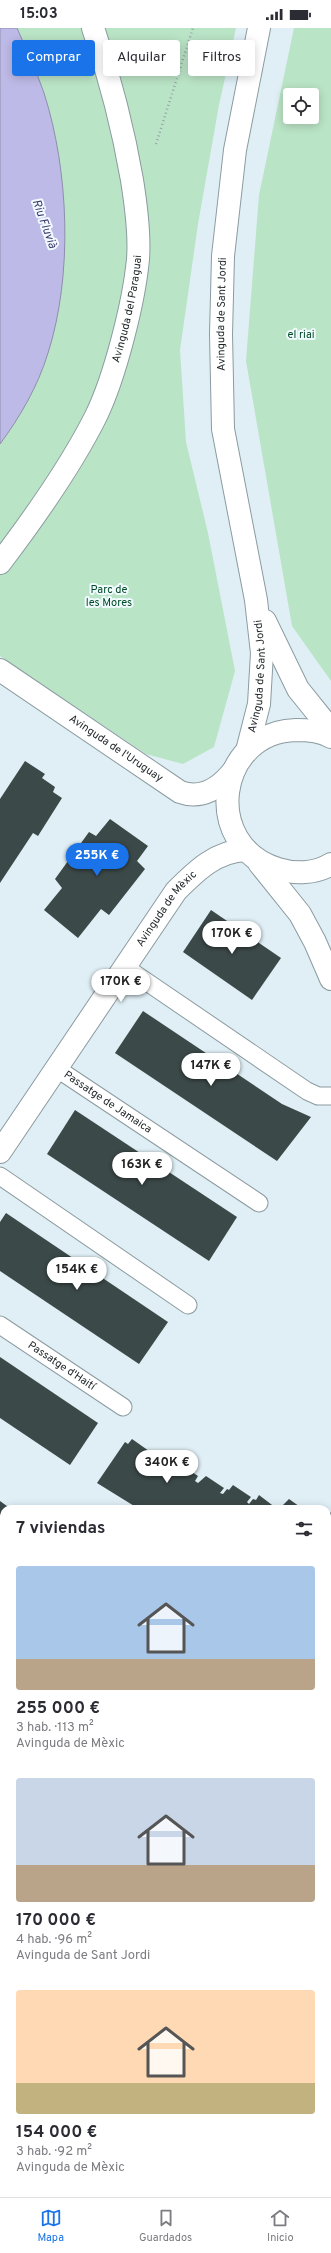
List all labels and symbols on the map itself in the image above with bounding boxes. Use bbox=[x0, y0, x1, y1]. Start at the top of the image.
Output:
water label: Riu Fluvià bbox=[28, 197, 61, 251]
street label: Avinguda del Paraguai bbox=[109, 255, 145, 364]
street label: Avinguda de Sant Jordi bbox=[214, 257, 230, 371]
park label: el riai bbox=[288, 328, 314, 342]
park label: Parc de les Mores bbox=[86, 583, 132, 610]
street label: Avinguda de Sant Jordi bbox=[245, 619, 269, 734]
street label: Avinguda de l'Uruguay bbox=[66, 712, 166, 785]
pin: 255K € bbox=[64, 843, 130, 877]
street label: Avinguda de Mèxic bbox=[133, 868, 200, 950]
pin: 170K € bbox=[199, 921, 265, 955]
pin: 170K € bbox=[88, 969, 154, 1003]
pin: 147K € bbox=[178, 1053, 244, 1087]
street label: Passatge de Jamaica bbox=[61, 1068, 155, 1137]
pin: 163K € bbox=[109, 1152, 175, 1186]
pin: 154K € bbox=[44, 1257, 110, 1291]
street label: Passatge d'Haití bbox=[25, 1338, 99, 1394]
pin: 340K € bbox=[134, 1450, 200, 1484]

